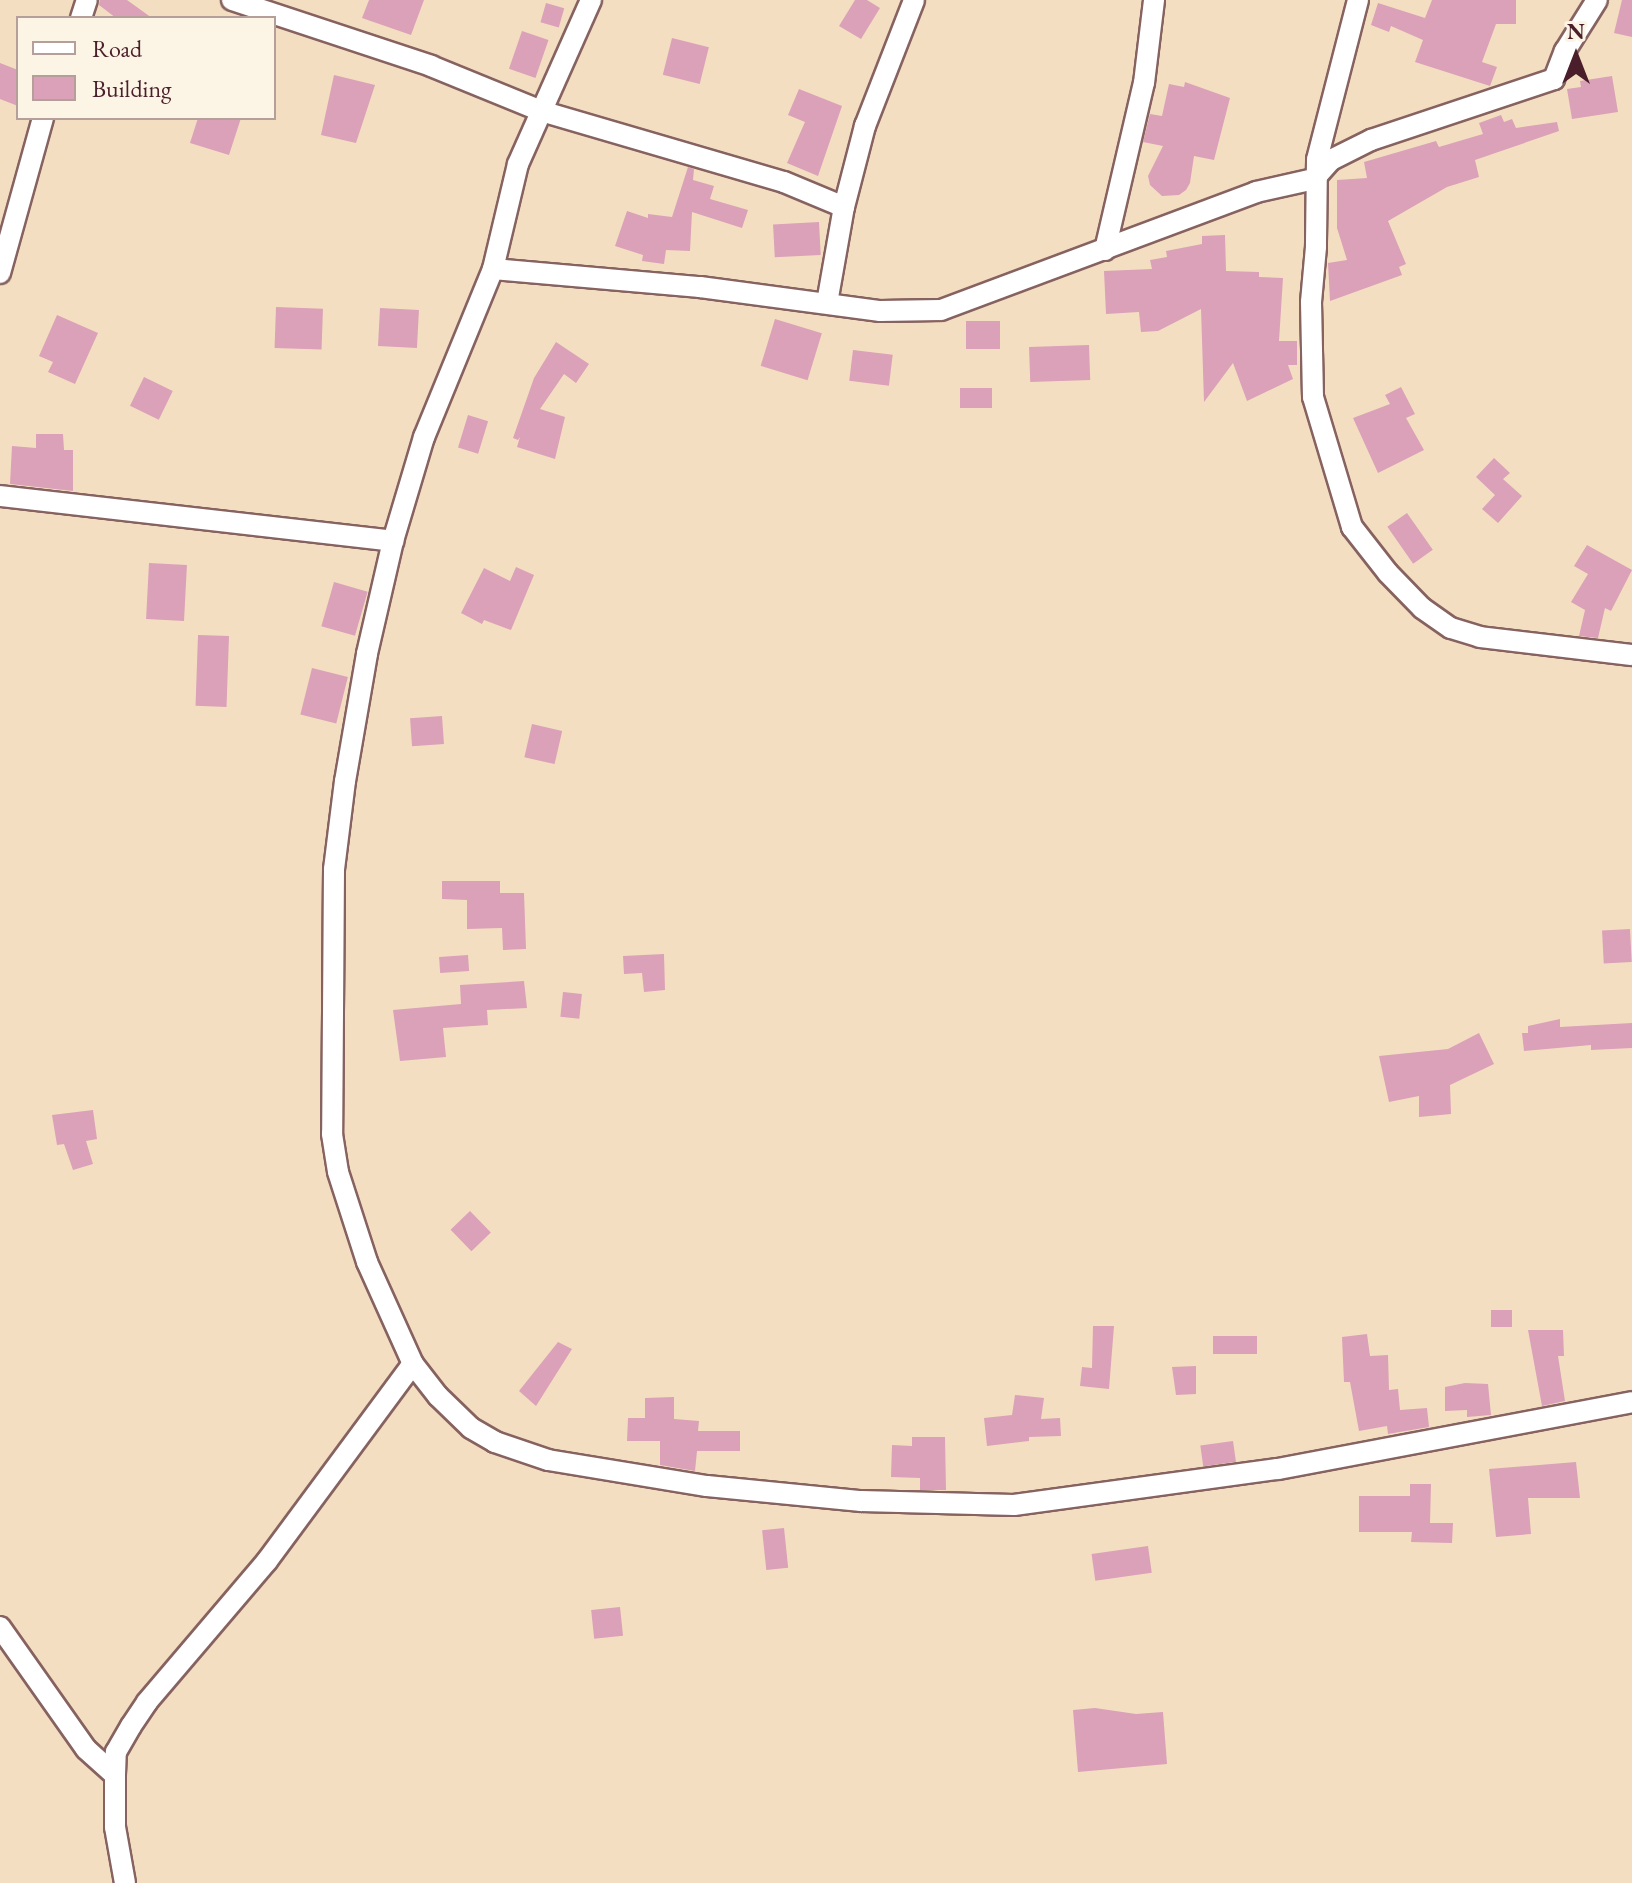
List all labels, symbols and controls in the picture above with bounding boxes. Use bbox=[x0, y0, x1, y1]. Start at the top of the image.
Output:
legend bbox=[16, 16, 276, 120]
north arrow bbox=[1536, 16, 1616, 96]
text: N bbox=[1567, 17, 1585, 46]
text: Road bbox=[92, 33, 142, 64]
text: Building bbox=[92, 73, 172, 104]

